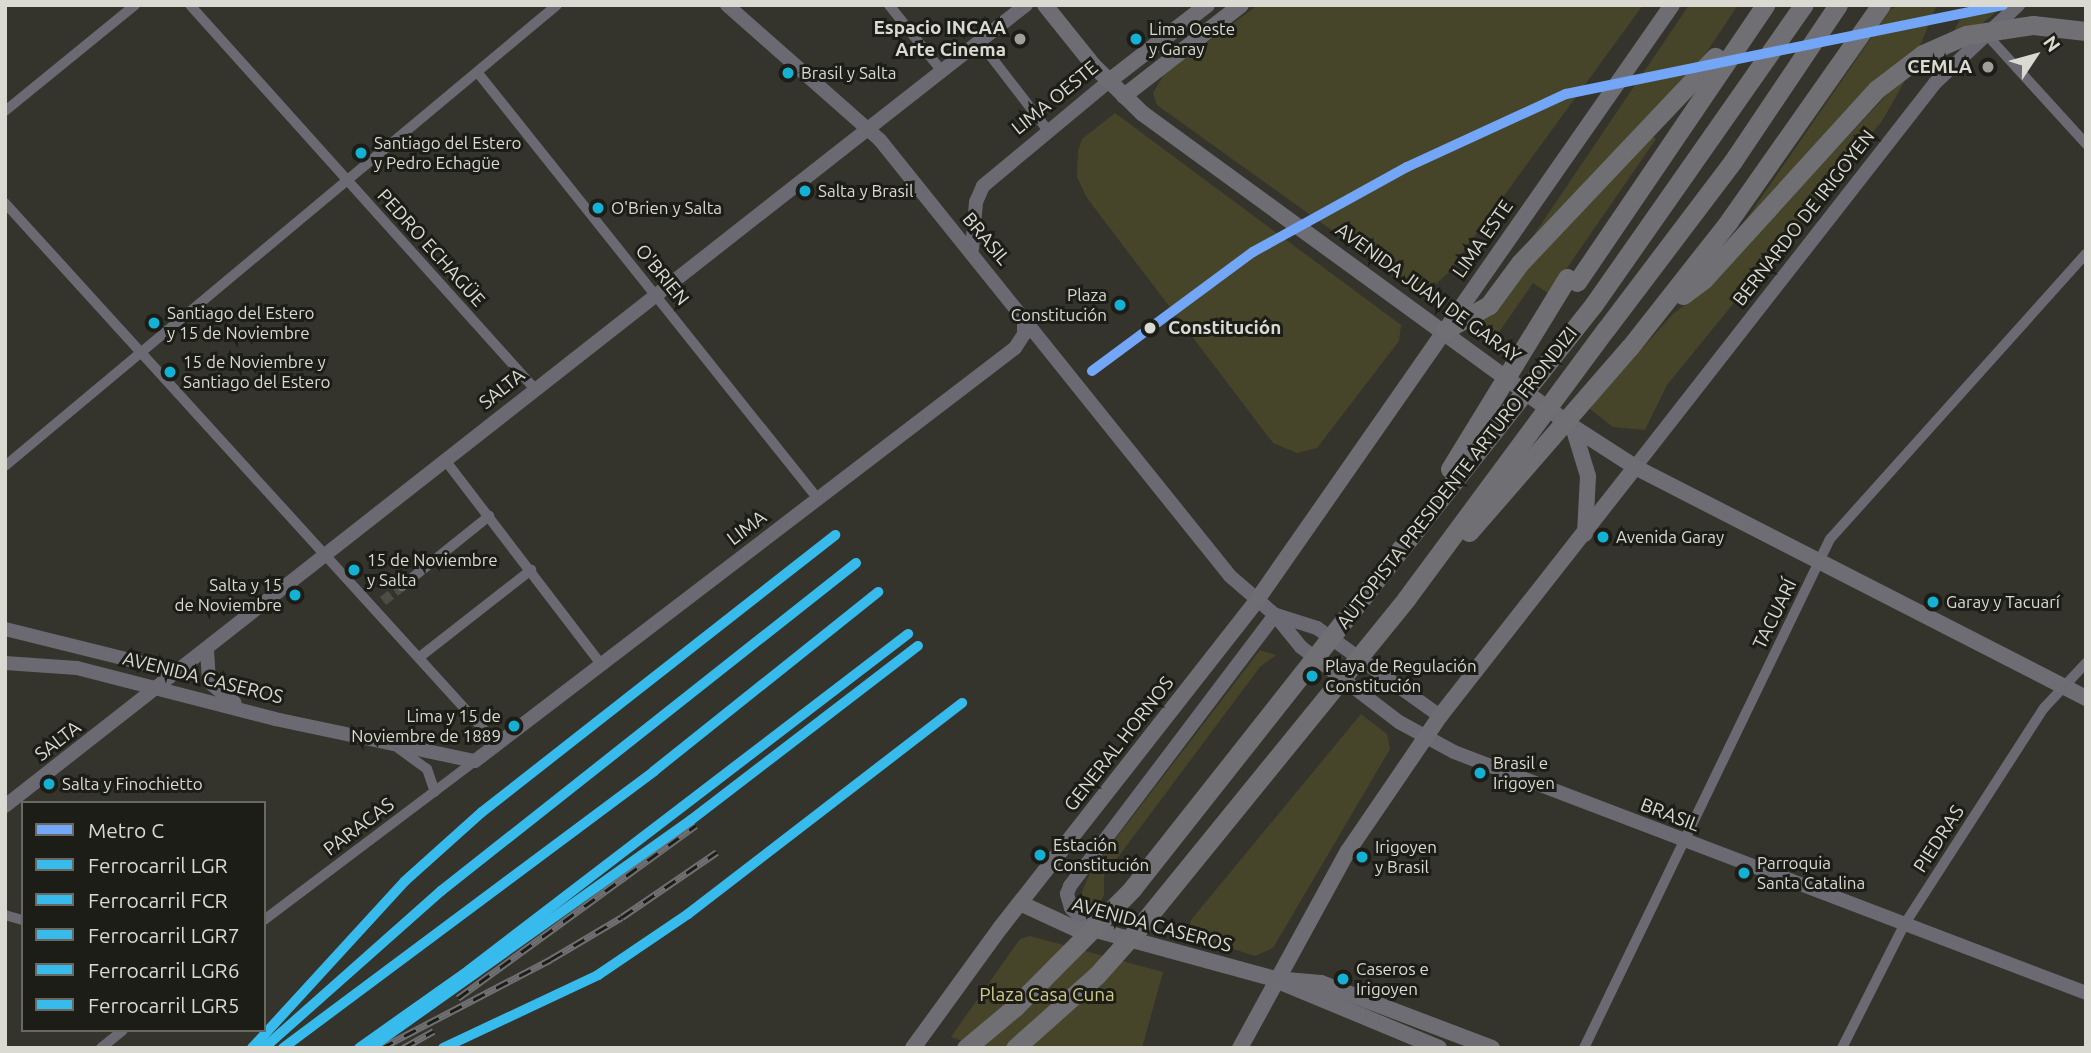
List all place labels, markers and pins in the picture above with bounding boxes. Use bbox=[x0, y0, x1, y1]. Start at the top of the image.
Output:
place label: Espacio INCAA Arte Cinema bbox=[874, 17, 1006, 61]
place label: Lima Oeste y Garay bbox=[1149, 19, 1235, 59]
marker: Espacio INCAA Arte Cinema bbox=[1012, 31, 1028, 47]
marker: Lima Oeste y Garay bbox=[1129, 32, 1143, 46]
place label: CEMLA bbox=[1907, 56, 1972, 78]
marker: CEMLA bbox=[1978, 57, 1998, 77]
place label: Brasil y Salta bbox=[801, 63, 896, 83]
marker: Brasil y Salta bbox=[781, 66, 795, 80]
place label: Santiago del Estero y Pedro Echagüe bbox=[374, 133, 522, 173]
marker: Santiago del Estero y Pedro Echagüe bbox=[354, 146, 368, 160]
place label: Salta y Brasil bbox=[818, 181, 913, 201]
marker: Salta y Brasil bbox=[798, 184, 812, 198]
place label: O'Brien y Salta bbox=[611, 198, 722, 218]
marker: O'Brien y Salta bbox=[591, 201, 605, 215]
place label: Plaza Constitución bbox=[1011, 285, 1107, 325]
marker: Plaza Constitución bbox=[1113, 298, 1127, 312]
place label: Santiago del Estero y 15 de Noviembre bbox=[167, 303, 315, 343]
marker: Santiago del Estero y 15 de Noviembre bbox=[147, 316, 161, 330]
marker: Constitución bbox=[1139, 317, 1161, 339]
place label: Constitución bbox=[1168, 317, 1281, 339]
place label: 15 de Noviembre y Santiago del Estero bbox=[183, 352, 331, 392]
marker: 15 de Noviembre y Santiago del Estero bbox=[163, 365, 177, 379]
place label: Avenida Garay bbox=[1616, 527, 1724, 547]
marker: Avenida Garay bbox=[1596, 530, 1610, 544]
place label: 15 de Noviembre y Salta bbox=[367, 550, 498, 590]
marker: 15 de Noviembre y Salta bbox=[347, 563, 361, 577]
place label: Salta y 15 de Noviembre bbox=[174, 575, 282, 615]
marker: Salta y 15 de Noviembre bbox=[288, 588, 302, 602]
place label: Garay y Tacuarí bbox=[1946, 592, 2060, 612]
marker: Garay y Tacuarí bbox=[1926, 595, 1940, 609]
place label: Playa de Regulación Constitución bbox=[1325, 656, 1477, 696]
marker: Playa de Regulación Constitución bbox=[1305, 669, 1319, 683]
place label: Lima y 15 de Noviembre de 1889 bbox=[351, 706, 501, 746]
marker: Lima y 15 de Noviembre de 1889 bbox=[507, 719, 521, 733]
place label: Brasil e Irigoyen bbox=[1493, 753, 1555, 793]
marker: Brasil e Irigoyen bbox=[1473, 766, 1487, 780]
place label: Salta y Finochietto bbox=[62, 774, 203, 794]
marker: Salta y Finochietto bbox=[42, 777, 56, 791]
place label: Estación Constitución bbox=[1053, 835, 1149, 875]
place label: Irigoyen y Brasil bbox=[1375, 837, 1437, 877]
marker: Estación Constitución bbox=[1033, 848, 1047, 862]
marker: Irigoyen y Brasil bbox=[1355, 850, 1369, 864]
place label: Parroquia Santa Catalina bbox=[1757, 853, 1865, 893]
marker: Parroquia Santa Catalina bbox=[1737, 866, 1751, 880]
place label: Caseros e Irigoyen bbox=[1356, 959, 1429, 999]
marker: Caseros e Irigoyen bbox=[1336, 972, 1350, 986]

